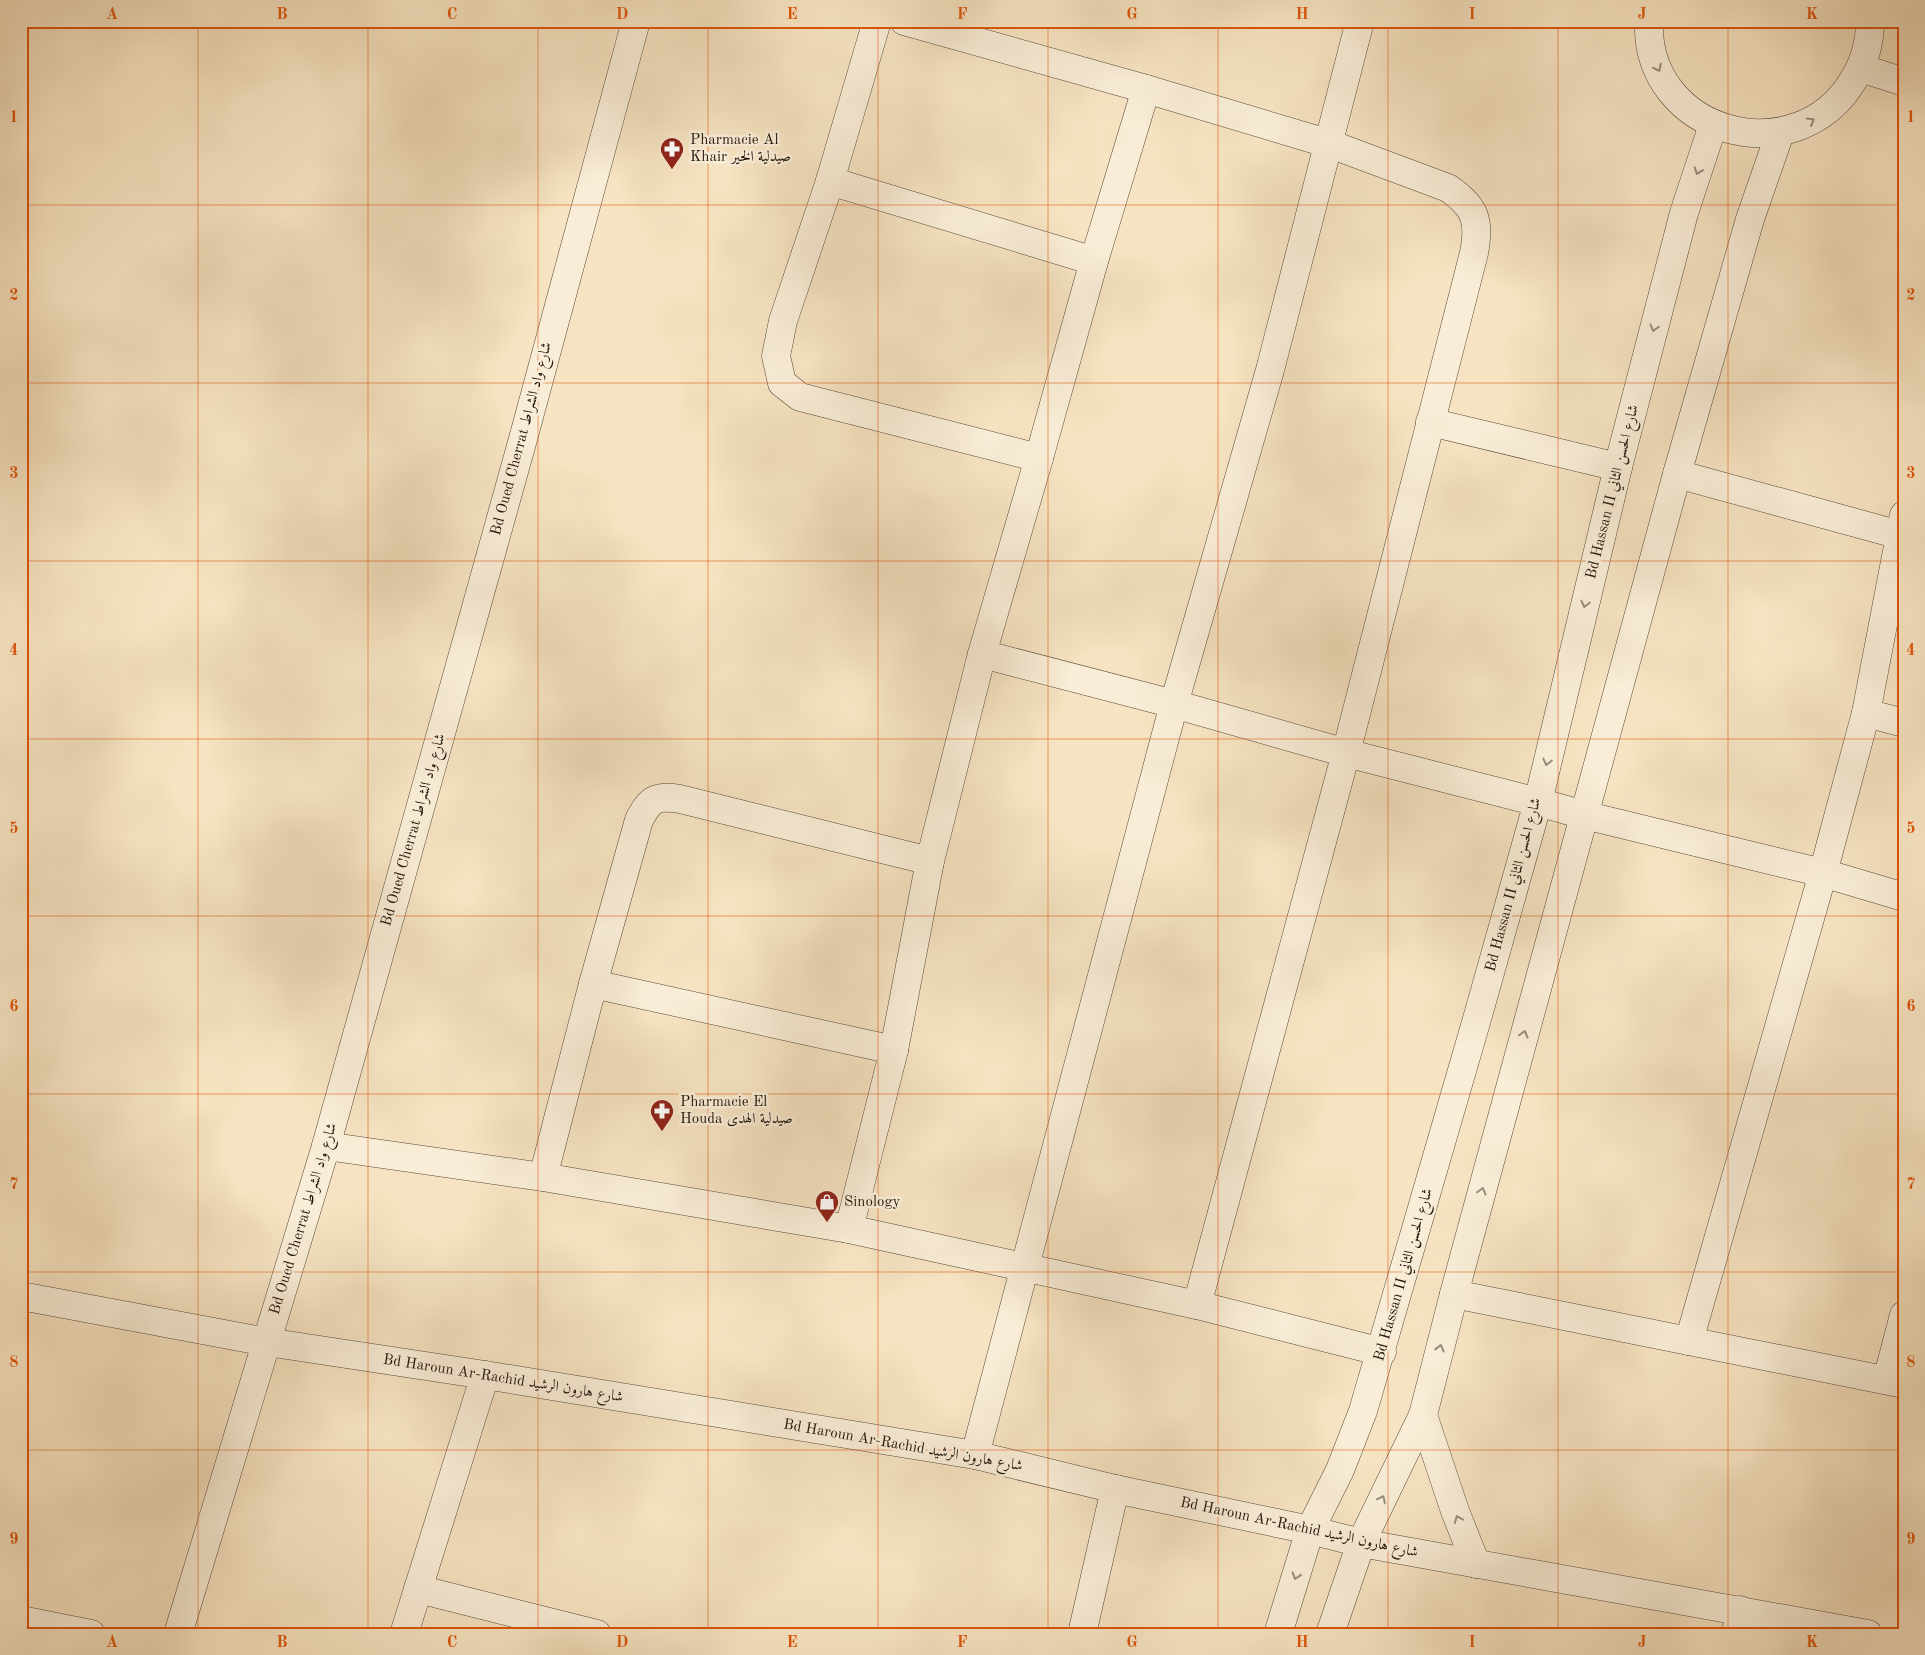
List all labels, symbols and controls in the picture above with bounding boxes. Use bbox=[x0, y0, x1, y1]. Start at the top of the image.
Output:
text: A bbox=[106, 7, 118, 23]
text: B bbox=[276, 7, 288, 23]
text: C bbox=[447, 7, 457, 23]
text: D bbox=[616, 7, 628, 23]
text: E bbox=[786, 7, 798, 23]
text: F bbox=[957, 7, 968, 23]
text: G bbox=[1126, 7, 1138, 23]
text: H bbox=[1295, 7, 1309, 23]
text: I bbox=[1468, 7, 1476, 23]
text: J bbox=[1638, 7, 1647, 23]
text: K bbox=[1806, 7, 1818, 23]
one-way arrow bbox=[1652, 63, 1662, 72]
text: 1 bbox=[9, 110, 19, 126]
text: 1 bbox=[1906, 110, 1916, 126]
one-way arrow bbox=[1806, 117, 1815, 127]
place label: Pharmacie Al Khair صيدلية الخير bbox=[690, 133, 791, 165]
pharmacy icon: Pharmacie Al Khair صيدلية الخير bbox=[659, 136, 685, 170]
one-way arrow bbox=[1694, 166, 1704, 175]
text: 2 bbox=[9, 288, 19, 304]
text: 2 bbox=[1906, 288, 1916, 304]
one-way arrow bbox=[1649, 323, 1660, 332]
street label: Bd Oued Cherrat شارع واد الشراط bbox=[489, 341, 559, 538]
street label: Bd Hassan II شارع الحسن الثاني bbox=[1584, 403, 1646, 582]
text: 3 bbox=[9, 466, 19, 482]
text: 3 bbox=[1906, 466, 1916, 482]
one-way arrow bbox=[1580, 600, 1591, 609]
text: 4 bbox=[9, 643, 19, 659]
text: 4 bbox=[1906, 643, 1916, 659]
street label: Bd Oued Cherrat شارع واد الشراط bbox=[379, 732, 453, 929]
one-way arrow bbox=[1542, 758, 1553, 767]
street label: Bd Hassan II شارع الحسن الثاني bbox=[1484, 796, 1548, 975]
text: 5 bbox=[9, 821, 19, 837]
text: 5 bbox=[1906, 821, 1916, 837]
text: 6 bbox=[9, 999, 19, 1015]
text: 6 bbox=[1906, 999, 1916, 1015]
one-way arrow bbox=[1519, 1031, 1529, 1039]
place label: Pharmacie El Houda صيدلية الهدى bbox=[680, 1095, 793, 1127]
pharmacy icon: Pharmacie El Houda صيدلية الهدى bbox=[649, 1098, 675, 1132]
street label: Bd Oued Cherrat شارع واد الشراط bbox=[268, 1121, 344, 1318]
text: 7 bbox=[9, 1177, 19, 1193]
text: 7 bbox=[1906, 1177, 1916, 1193]
street label: Bd Hassan II شارع الحسن الثاني bbox=[1372, 1187, 1440, 1364]
one-way arrow bbox=[1476, 1187, 1487, 1195]
shop icon: Sinology bbox=[814, 1189, 840, 1223]
place label: Sinology bbox=[844, 1195, 900, 1210]
one-way arrow bbox=[1434, 1344, 1445, 1353]
street label: Bd Haroun Ar-Rachid شارع هارون الرشيد bbox=[381, 1352, 624, 1409]
text: 8 bbox=[9, 1355, 19, 1371]
text: 8 bbox=[1906, 1355, 1916, 1371]
street label: Bd Haroun Ar-Rachid شارع هارون الرشيد bbox=[781, 1417, 1024, 1478]
street label: Bd Haroun Ar-Rachid شارع هارون الرشيد bbox=[1178, 1494, 1420, 1565]
one-way arrow bbox=[1376, 1495, 1387, 1504]
one-way arrow bbox=[1454, 1515, 1464, 1523]
text: 9 bbox=[9, 1532, 19, 1548]
text: 9 bbox=[1906, 1532, 1916, 1548]
one-way arrow bbox=[1291, 1572, 1301, 1580]
text: A bbox=[106, 1635, 118, 1651]
text: B bbox=[276, 1635, 288, 1651]
text: C bbox=[447, 1635, 457, 1651]
text: D bbox=[616, 1635, 628, 1651]
text: E bbox=[786, 1635, 798, 1651]
text: F bbox=[957, 1635, 968, 1651]
text: G bbox=[1126, 1635, 1138, 1651]
text: H bbox=[1295, 1635, 1309, 1651]
text: I bbox=[1468, 1635, 1476, 1651]
text: J bbox=[1638, 1635, 1647, 1651]
text: K bbox=[1806, 1635, 1818, 1651]

